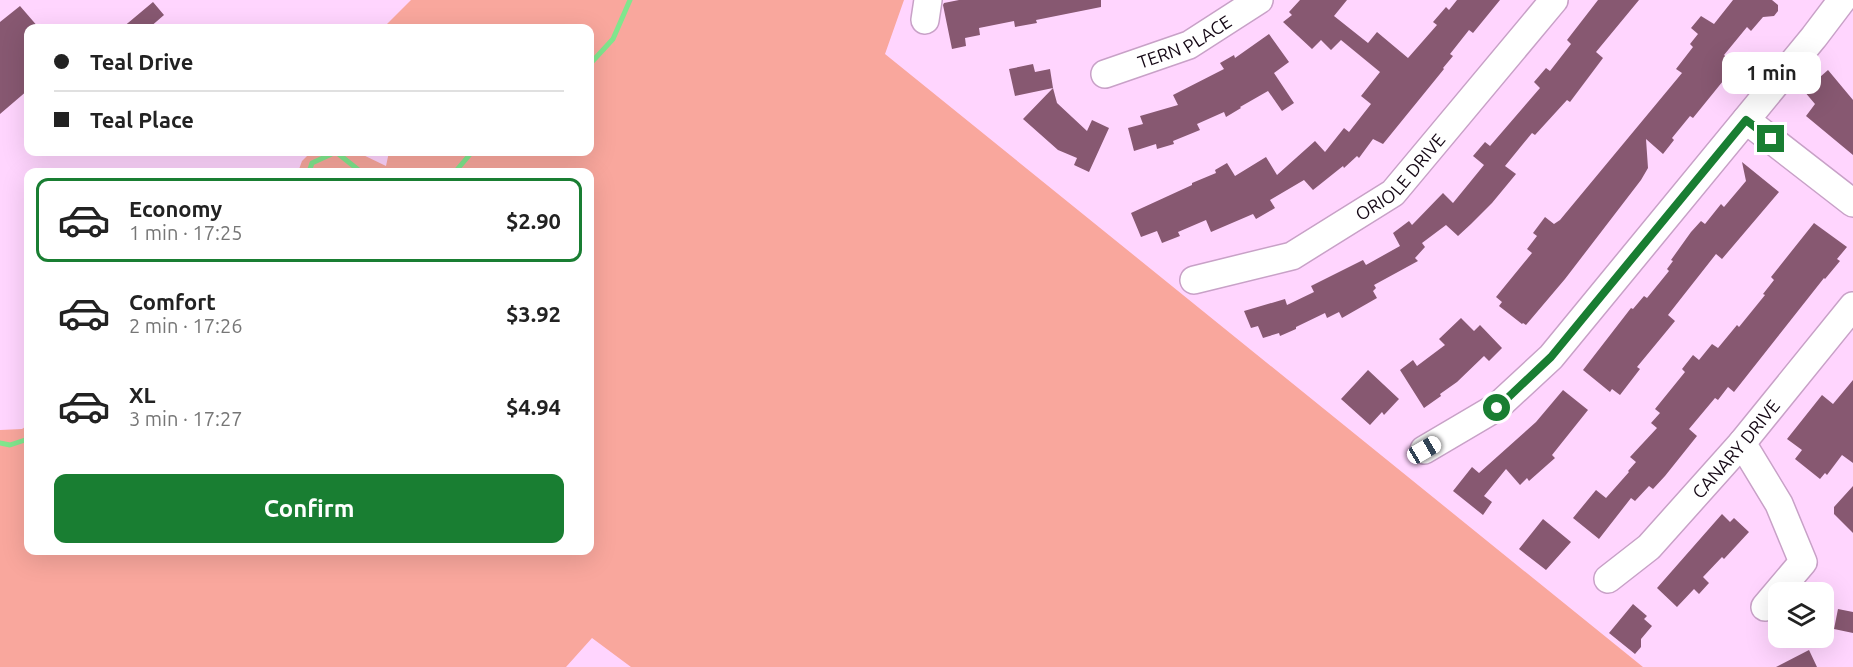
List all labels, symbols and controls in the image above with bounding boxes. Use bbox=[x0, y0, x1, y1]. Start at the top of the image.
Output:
street label: TERN PLACE bbox=[1135, 11, 1235, 72]
text: Teal Drive bbox=[90, 49, 193, 74]
callout: 1 min bbox=[1722, 52, 1820, 94]
text: 1 min bbox=[1746, 61, 1797, 84]
text: Teal Place bbox=[90, 107, 194, 132]
route end bbox=[1757, 125, 1784, 152]
street label: ORIOLE DRIVE bbox=[1352, 129, 1449, 224]
icon: car bbox=[57, 193, 111, 247]
text: Economy bbox=[129, 196, 222, 221]
text: $2.90 bbox=[506, 208, 561, 233]
text: 1 min · 17:25 bbox=[129, 221, 243, 244]
icon: car bbox=[57, 286, 111, 340]
text: Comfort bbox=[129, 289, 216, 314]
text: $3.92 bbox=[506, 301, 561, 326]
text: 2 min · 17:26 bbox=[129, 314, 243, 337]
icon: car bbox=[57, 379, 111, 433]
text: XL bbox=[129, 382, 156, 407]
text: $4.94 bbox=[506, 394, 561, 419]
route start bbox=[1483, 394, 1510, 421]
street label: CANARY DRIVE bbox=[1688, 395, 1783, 502]
text: 3 min · 17:27 bbox=[129, 407, 243, 430]
car bbox=[1404, 433, 1444, 467]
button: Confirm bbox=[54, 474, 564, 543]
map controls bbox=[1768, 582, 1834, 648]
button: layers bbox=[1768, 582, 1834, 648]

